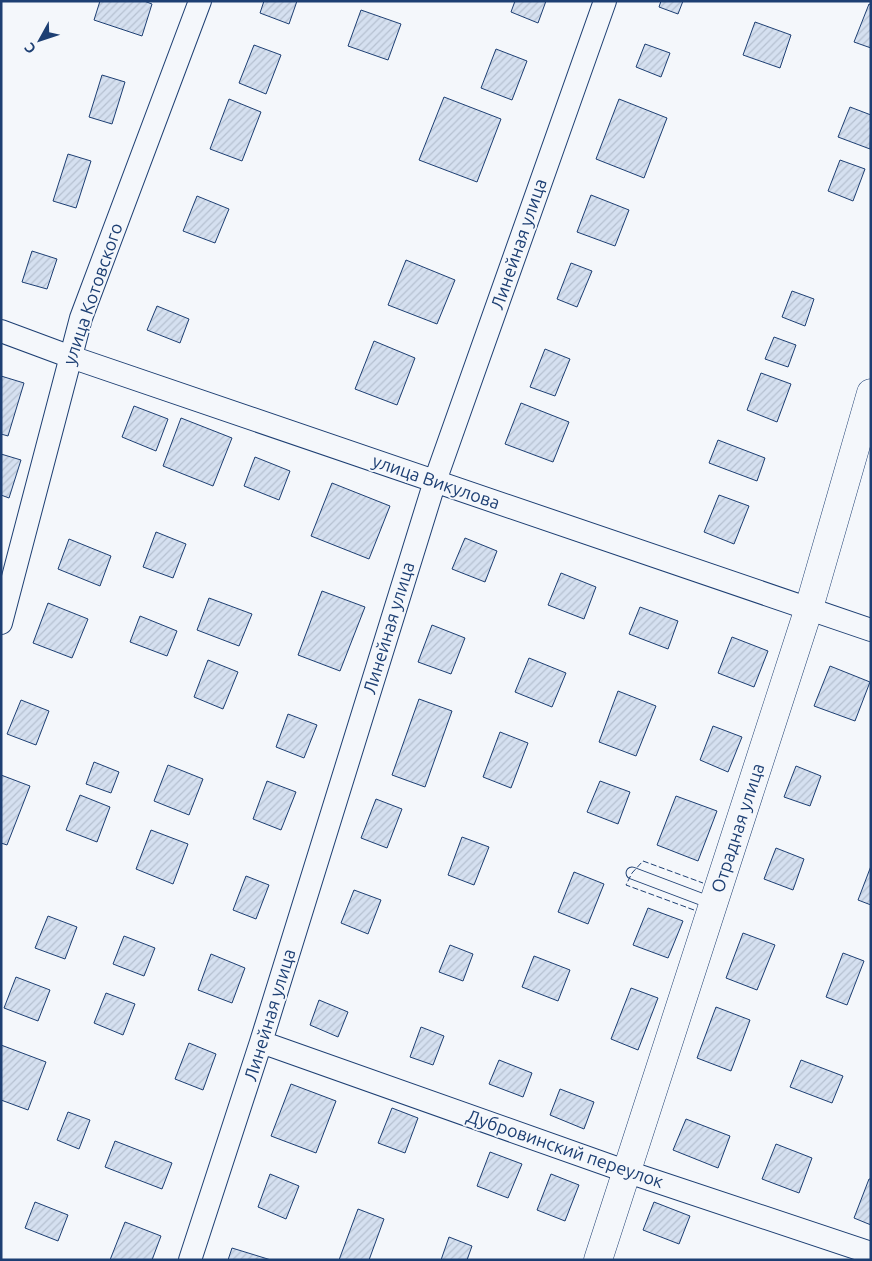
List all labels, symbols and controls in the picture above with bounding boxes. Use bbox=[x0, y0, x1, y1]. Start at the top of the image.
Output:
north arrow bbox=[15, 15, 65, 65]
text: С bbox=[21, 40, 39, 57]
street label: Линейная улица bbox=[486, 176, 550, 312]
street label: улица Котовского bbox=[58, 220, 126, 367]
street label: улица Викулова bbox=[370, 450, 503, 512]
street label: Линейная улица bbox=[358, 559, 418, 696]
street label: Отрадная улица bbox=[707, 760, 767, 895]
street label: Линейная улица bbox=[239, 946, 299, 1083]
street label: Дубровинский переулок bbox=[464, 1105, 666, 1191]

